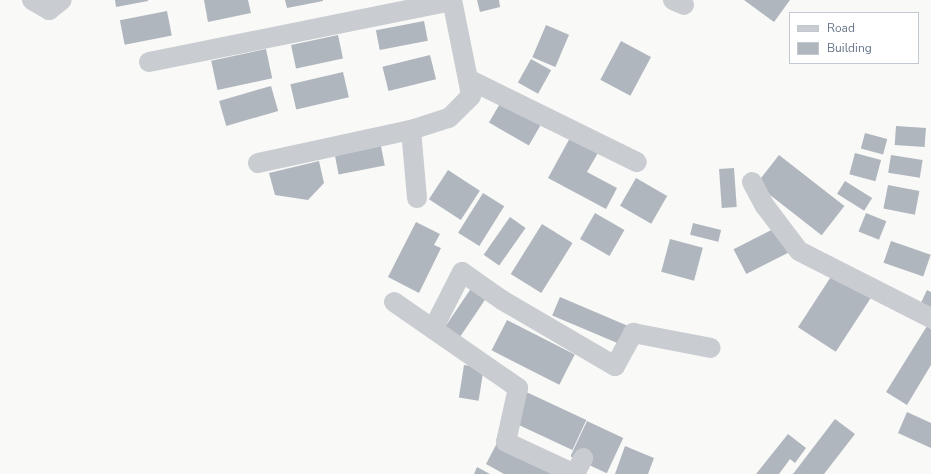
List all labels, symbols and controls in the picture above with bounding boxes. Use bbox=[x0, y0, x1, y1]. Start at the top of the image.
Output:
legend bbox=[789, 12, 919, 64]
text: Road bbox=[827, 20, 855, 36]
text: Building bbox=[827, 40, 872, 56]

